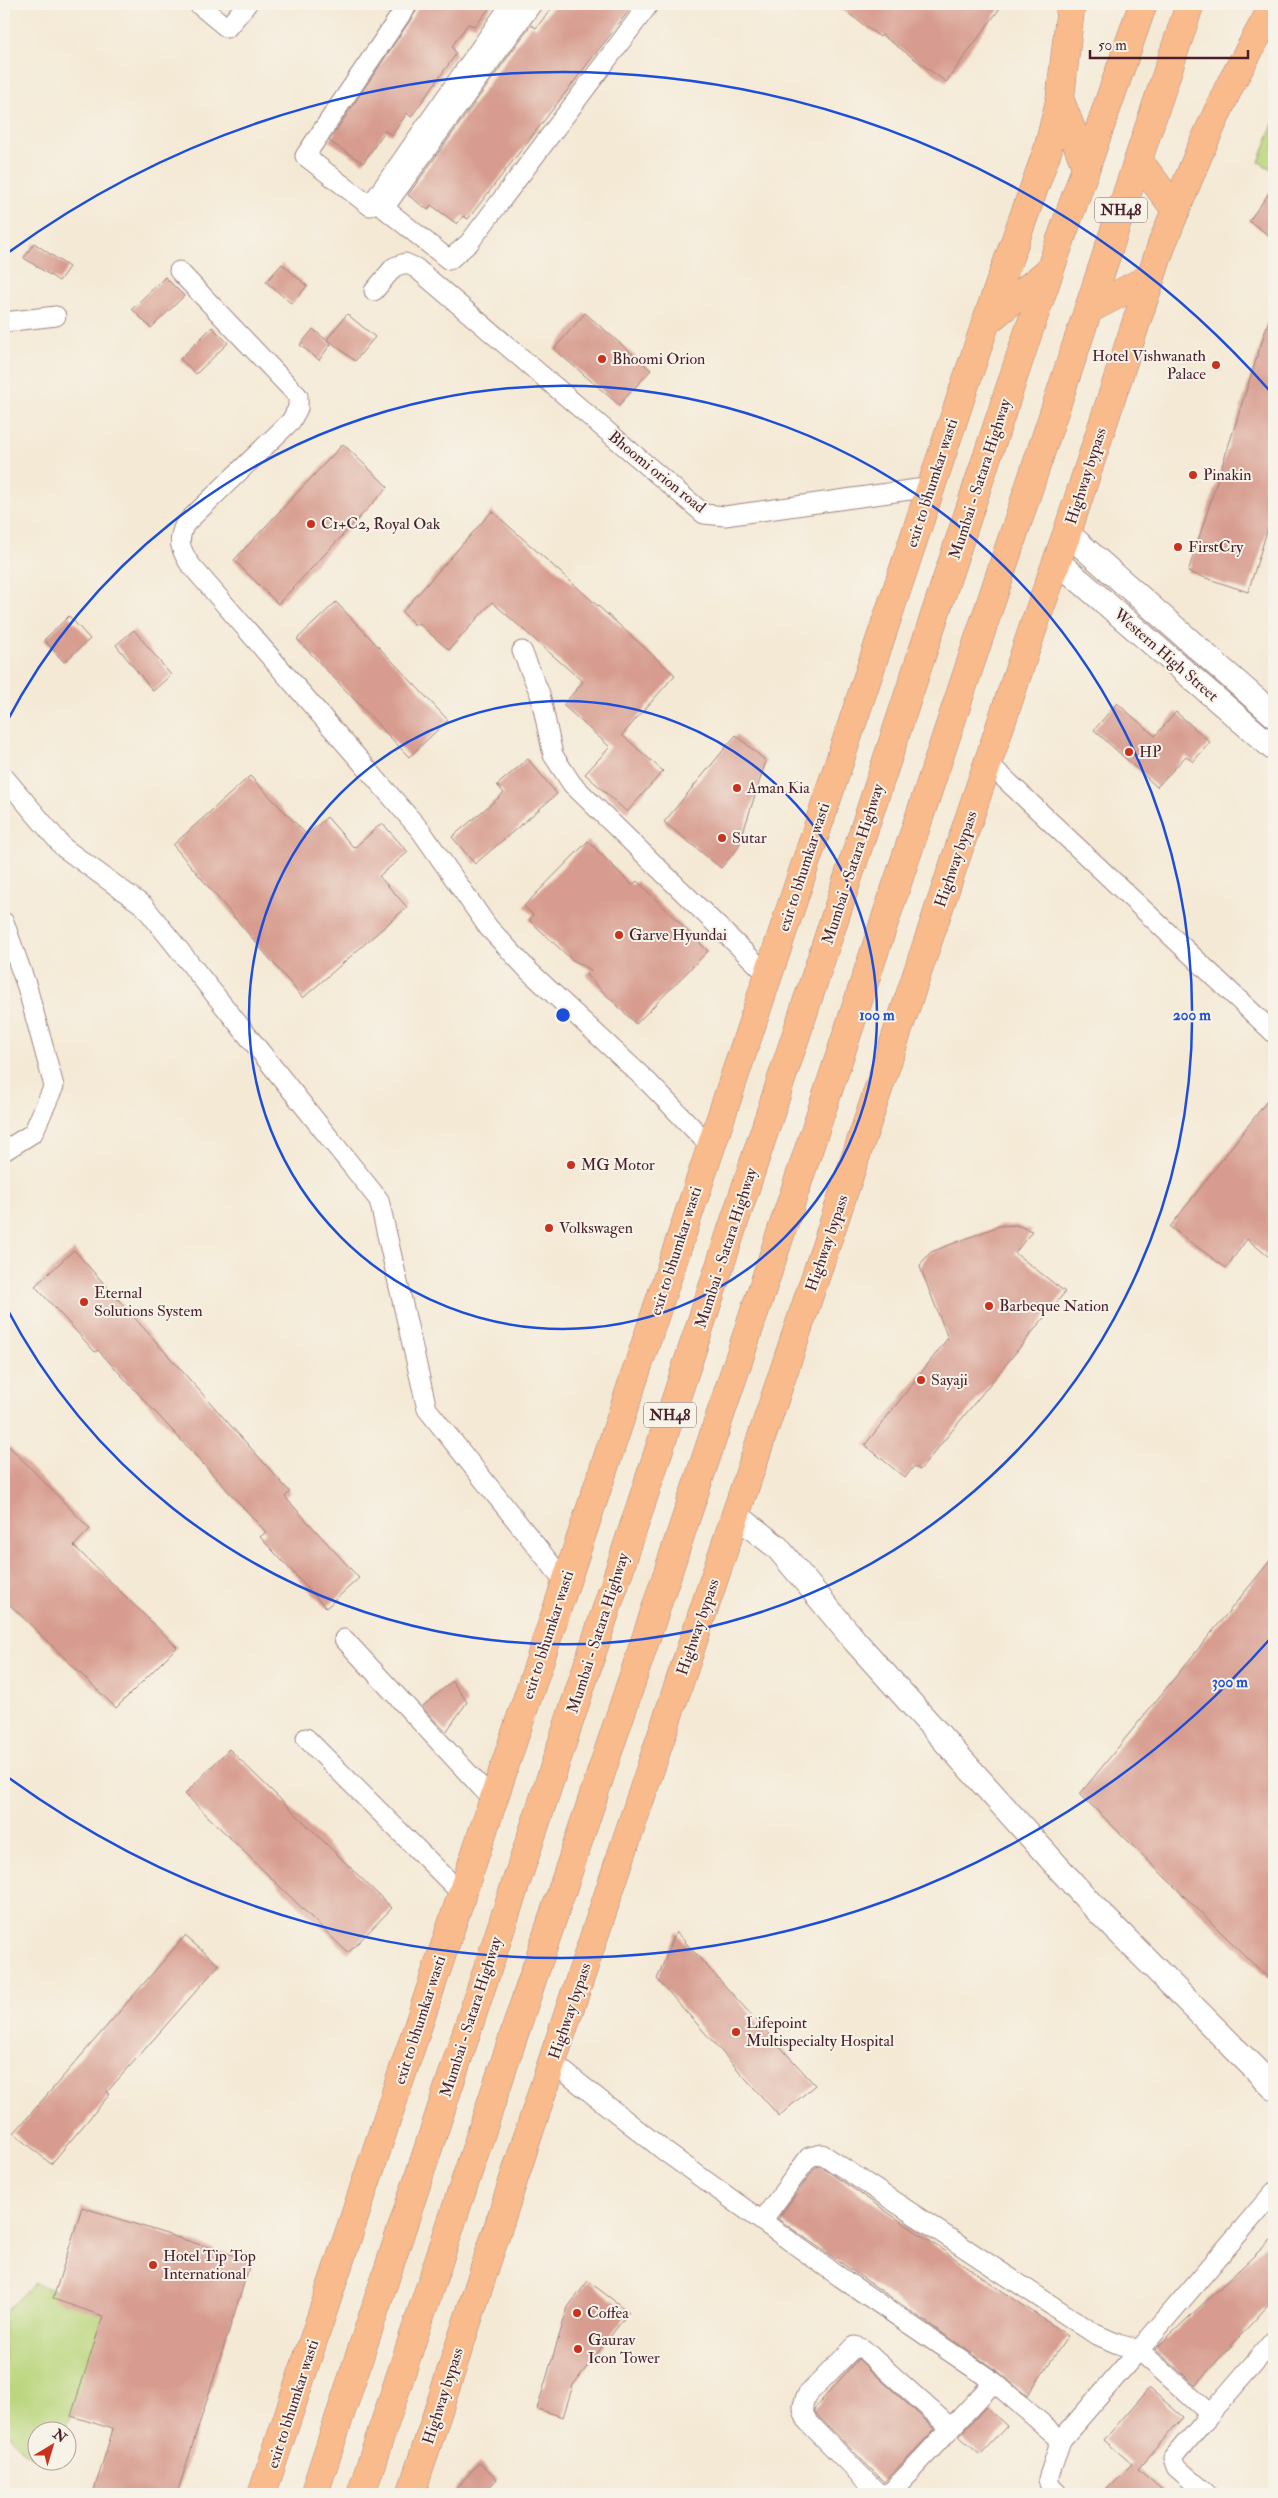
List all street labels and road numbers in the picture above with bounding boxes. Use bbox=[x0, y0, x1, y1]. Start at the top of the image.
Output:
road number: NH48 bbox=[1095, 198, 1147, 222]
street label: Mumbai - Satara Highway bbox=[945, 395, 1016, 562]
street label: exit to bhumkar wasti bbox=[902, 416, 962, 550]
street label: Highway bypass bbox=[1061, 425, 1112, 527]
street label: Bhoomi orion road bbox=[604, 427, 710, 517]
street label: Western High Street bbox=[1109, 603, 1222, 706]
street label: Mumbai - Satara Highway bbox=[818, 780, 889, 947]
street label: exit to bhumkar wasti bbox=[774, 800, 834, 934]
street label: Highway bypass bbox=[930, 808, 983, 910]
street label: Mumbai - Satara Highway bbox=[691, 1164, 762, 1331]
street label: exit to bhumkar wasti bbox=[646, 1184, 706, 1318]
street label: Highway bypass bbox=[801, 1192, 854, 1294]
road number: NH48 bbox=[644, 1402, 696, 1428]
street label: Mumbai - Satara Highway bbox=[563, 1549, 634, 1716]
street label: exit to bhumkar wasti bbox=[518, 1568, 578, 1702]
street label: Highway bypass bbox=[672, 1576, 725, 1678]
street label: Mumbai - Satara Highway bbox=[436, 1933, 507, 2100]
street label: exit to bhumkar wasti bbox=[390, 1953, 450, 2087]
street label: Highway bypass bbox=[544, 1960, 597, 2062]
street label: exit to bhumkar wasti bbox=[263, 2337, 323, 2471]
street label: Highway bypass bbox=[418, 2345, 469, 2447]

